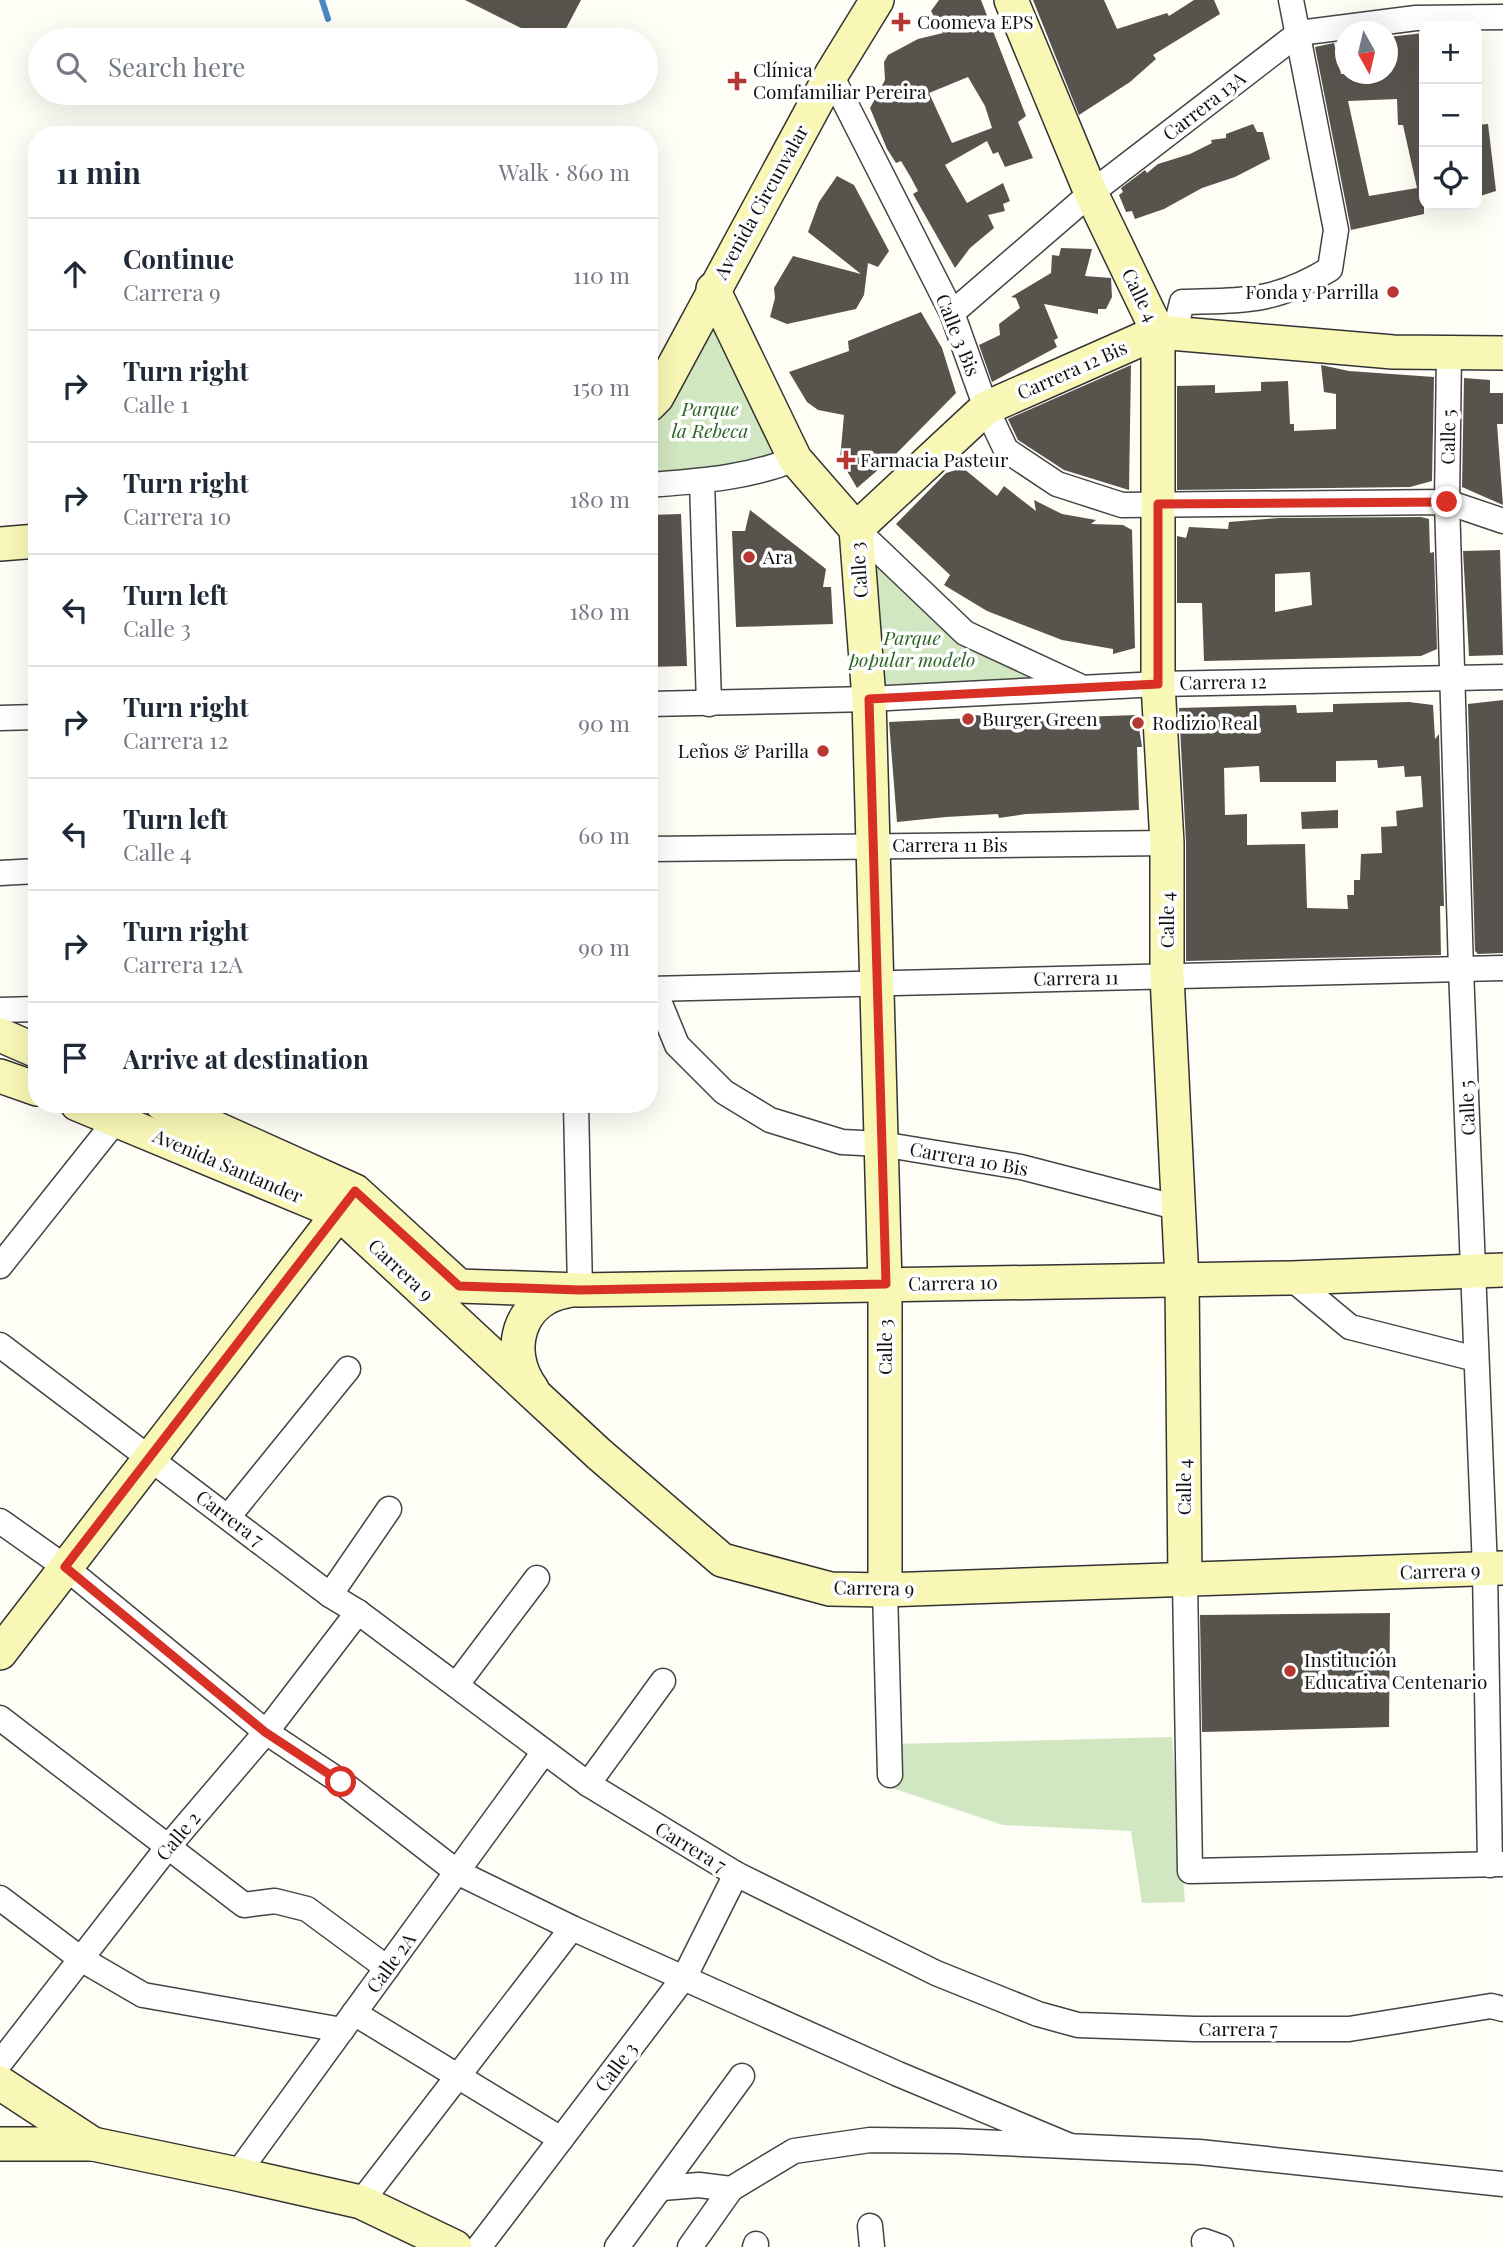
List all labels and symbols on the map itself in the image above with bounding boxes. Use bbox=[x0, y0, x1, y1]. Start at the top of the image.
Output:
place label: Coomeva EPS bbox=[917, 8, 1033, 34]
marker: Coomeva EPS bbox=[891, 12, 911, 32]
north arrow bbox=[1335, 21, 1398, 84]
place label: Clínica Comfamiliar Pereira bbox=[753, 56, 927, 104]
street label: Carrera 13A bbox=[1157, 64, 1251, 146]
marker: Clínica Comfamiliar Pereira bbox=[727, 71, 747, 91]
street label: Avenida Circunvalar bbox=[706, 119, 814, 284]
street label: Calle 4 bbox=[1117, 263, 1165, 326]
place label: Fonda y Parrilla bbox=[1245, 278, 1380, 304]
marker: Fonda y Parrilla bbox=[1385, 284, 1401, 300]
street label: Calle 3 Bis bbox=[931, 290, 987, 380]
street label: Carrera 12 Bis bbox=[1013, 333, 1131, 405]
park label: Parque la Rebeca bbox=[672, 395, 748, 443]
street label: Calle 5 bbox=[1434, 409, 1460, 465]
place label: Farmacia Pasteur bbox=[860, 446, 1009, 472]
marker: Farmacia Pasteur bbox=[838, 452, 854, 468]
route end bbox=[1431, 486, 1462, 517]
street label: Calle 3 bbox=[843, 541, 873, 599]
place label: Ara bbox=[762, 543, 793, 569]
marker: Ara bbox=[741, 549, 757, 565]
park label: Parque popular modelo bbox=[847, 624, 975, 672]
street label: Carrera 12 bbox=[1179, 667, 1267, 695]
place label: Burger Green bbox=[982, 705, 1098, 731]
place label: Rodizio Real bbox=[1152, 709, 1258, 735]
marker: Burger Green bbox=[960, 711, 976, 727]
marker: Rodizio Real bbox=[1130, 715, 1146, 731]
place label: Leños & Parilla bbox=[678, 737, 810, 763]
marker: Leños & Parilla bbox=[815, 743, 831, 759]
street label: Carrera 11 Bis bbox=[892, 831, 1008, 857]
street label: Calle 4 bbox=[1153, 892, 1179, 948]
street label: Carrera 11 bbox=[1033, 963, 1119, 991]
street label: Calle 5 bbox=[1452, 1080, 1480, 1136]
street label: Avenida Santander bbox=[149, 1121, 308, 1209]
street label: Carrera 10 Bis bbox=[908, 1135, 1031, 1181]
street label: Carrera 9 bbox=[363, 1232, 440, 1306]
street label: Carrera 10 bbox=[908, 1268, 998, 1296]
street label: Calle 3 bbox=[871, 1319, 897, 1375]
street label: Calle 4 bbox=[1170, 1459, 1196, 1515]
street label: Carrera 7 bbox=[191, 1483, 270, 1551]
street label: Carrera 9 bbox=[1399, 1556, 1481, 1584]
street label: Carrera 9 bbox=[833, 1573, 915, 1601]
place label: Institución Educativa Centenario bbox=[1304, 1646, 1487, 1694]
marker: Institución Educativa Centenario bbox=[1282, 1663, 1298, 1679]
route start bbox=[325, 1766, 356, 1797]
street label: Calle 2 bbox=[149, 1805, 205, 1865]
street label: Carrera 7 bbox=[651, 1815, 732, 1878]
street label: Calle 2A bbox=[360, 1926, 421, 1998]
street label: Carrera 7 bbox=[1199, 2015, 1278, 2041]
street label: Calle 3 bbox=[588, 2036, 642, 2097]

